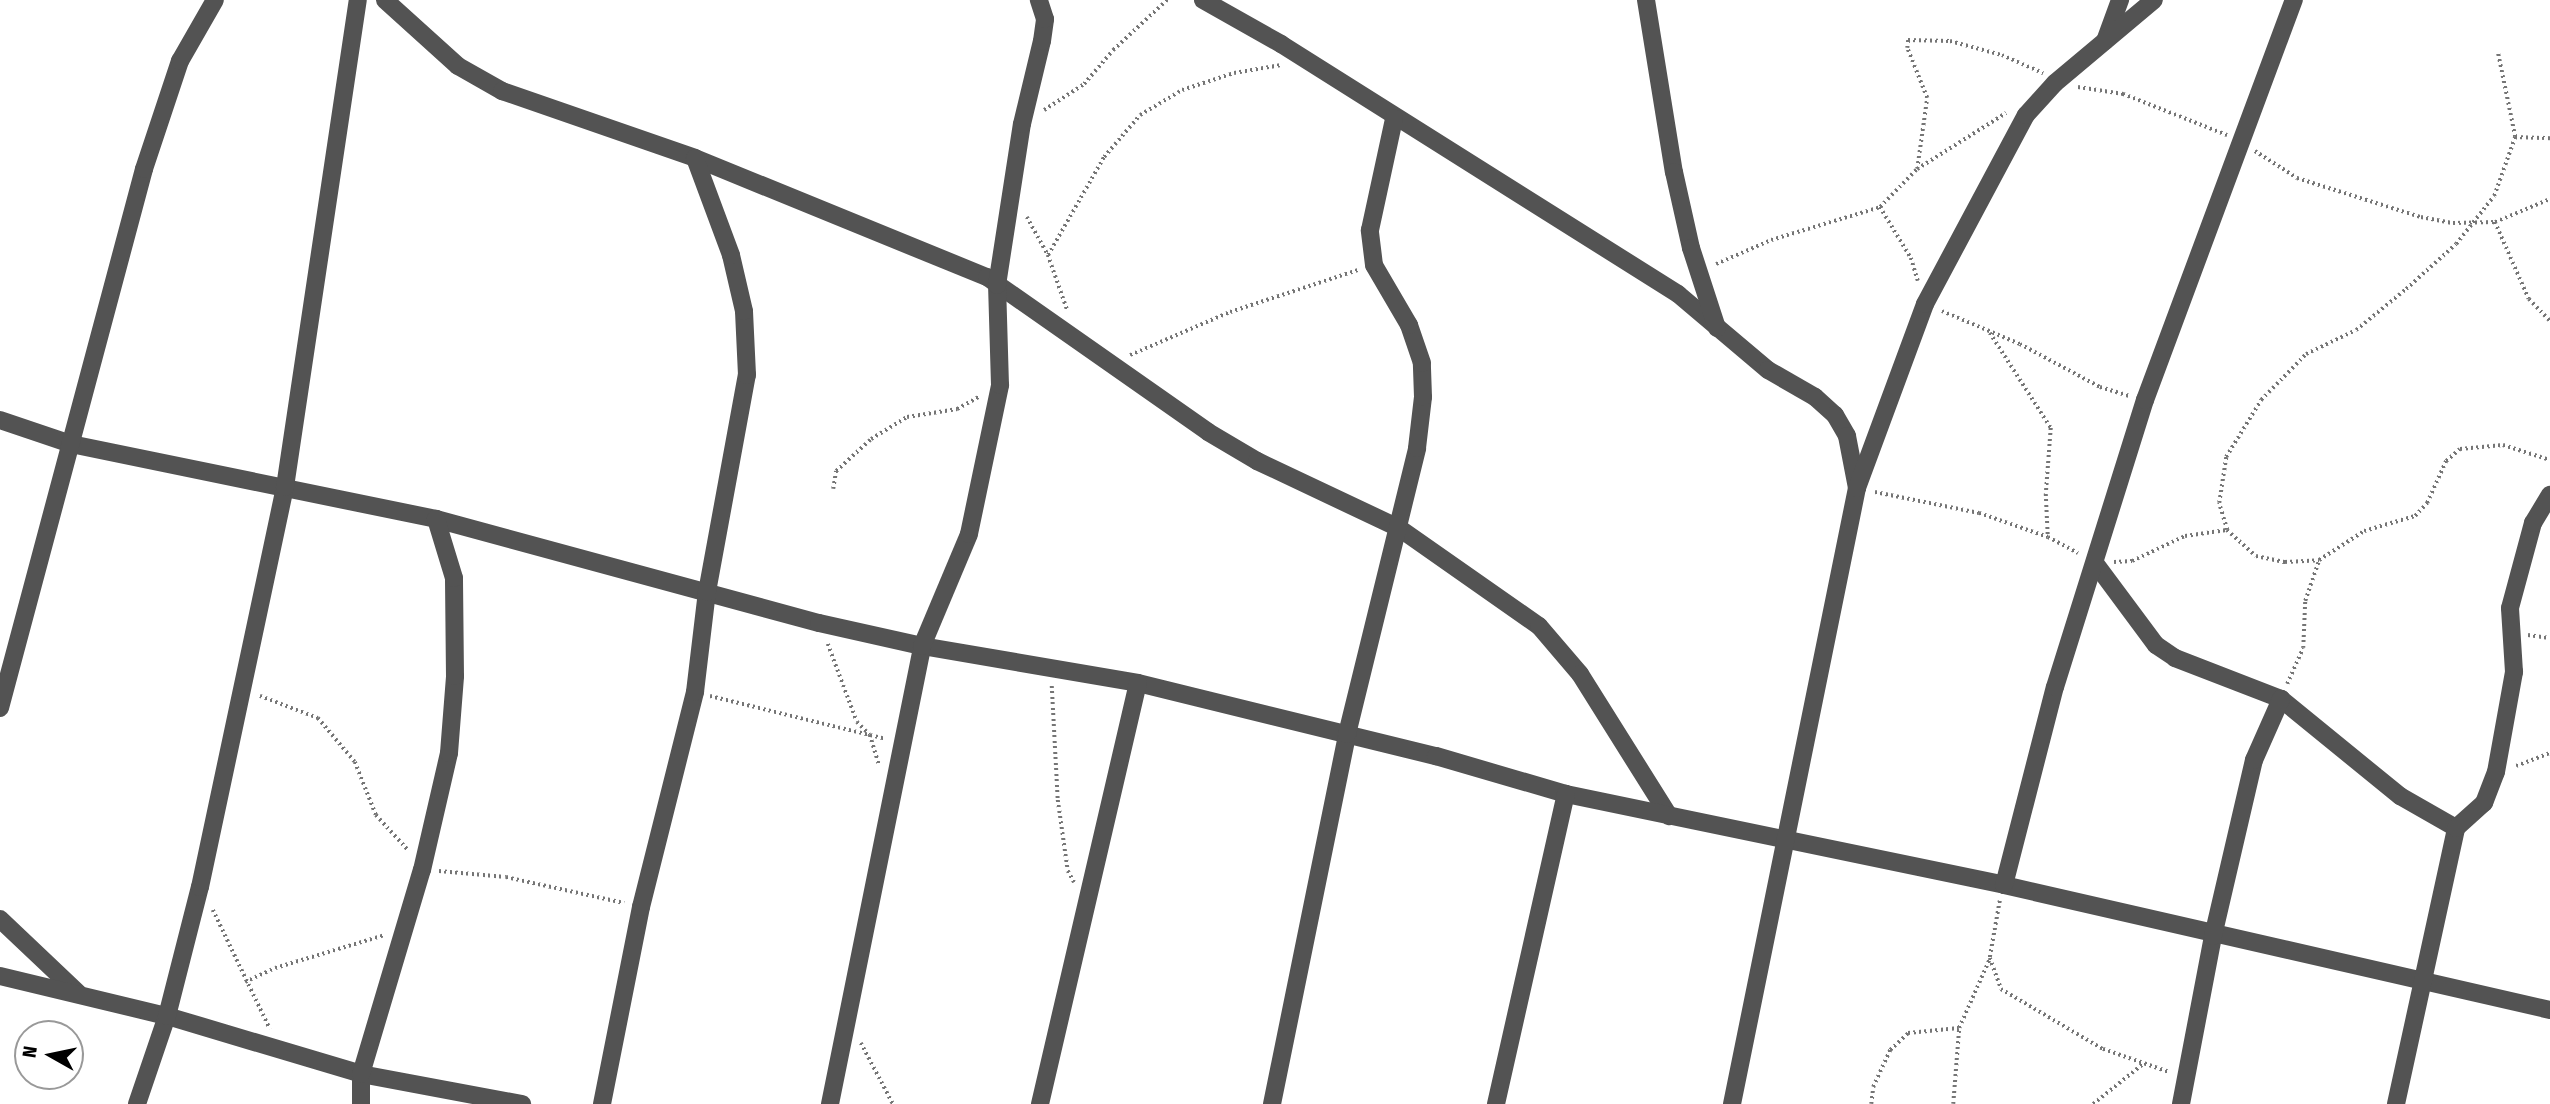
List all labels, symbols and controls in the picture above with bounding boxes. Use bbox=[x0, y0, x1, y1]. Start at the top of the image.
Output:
north arrow bbox=[14, 1020, 84, 1090]
text: N bbox=[17, 1045, 42, 1059]

